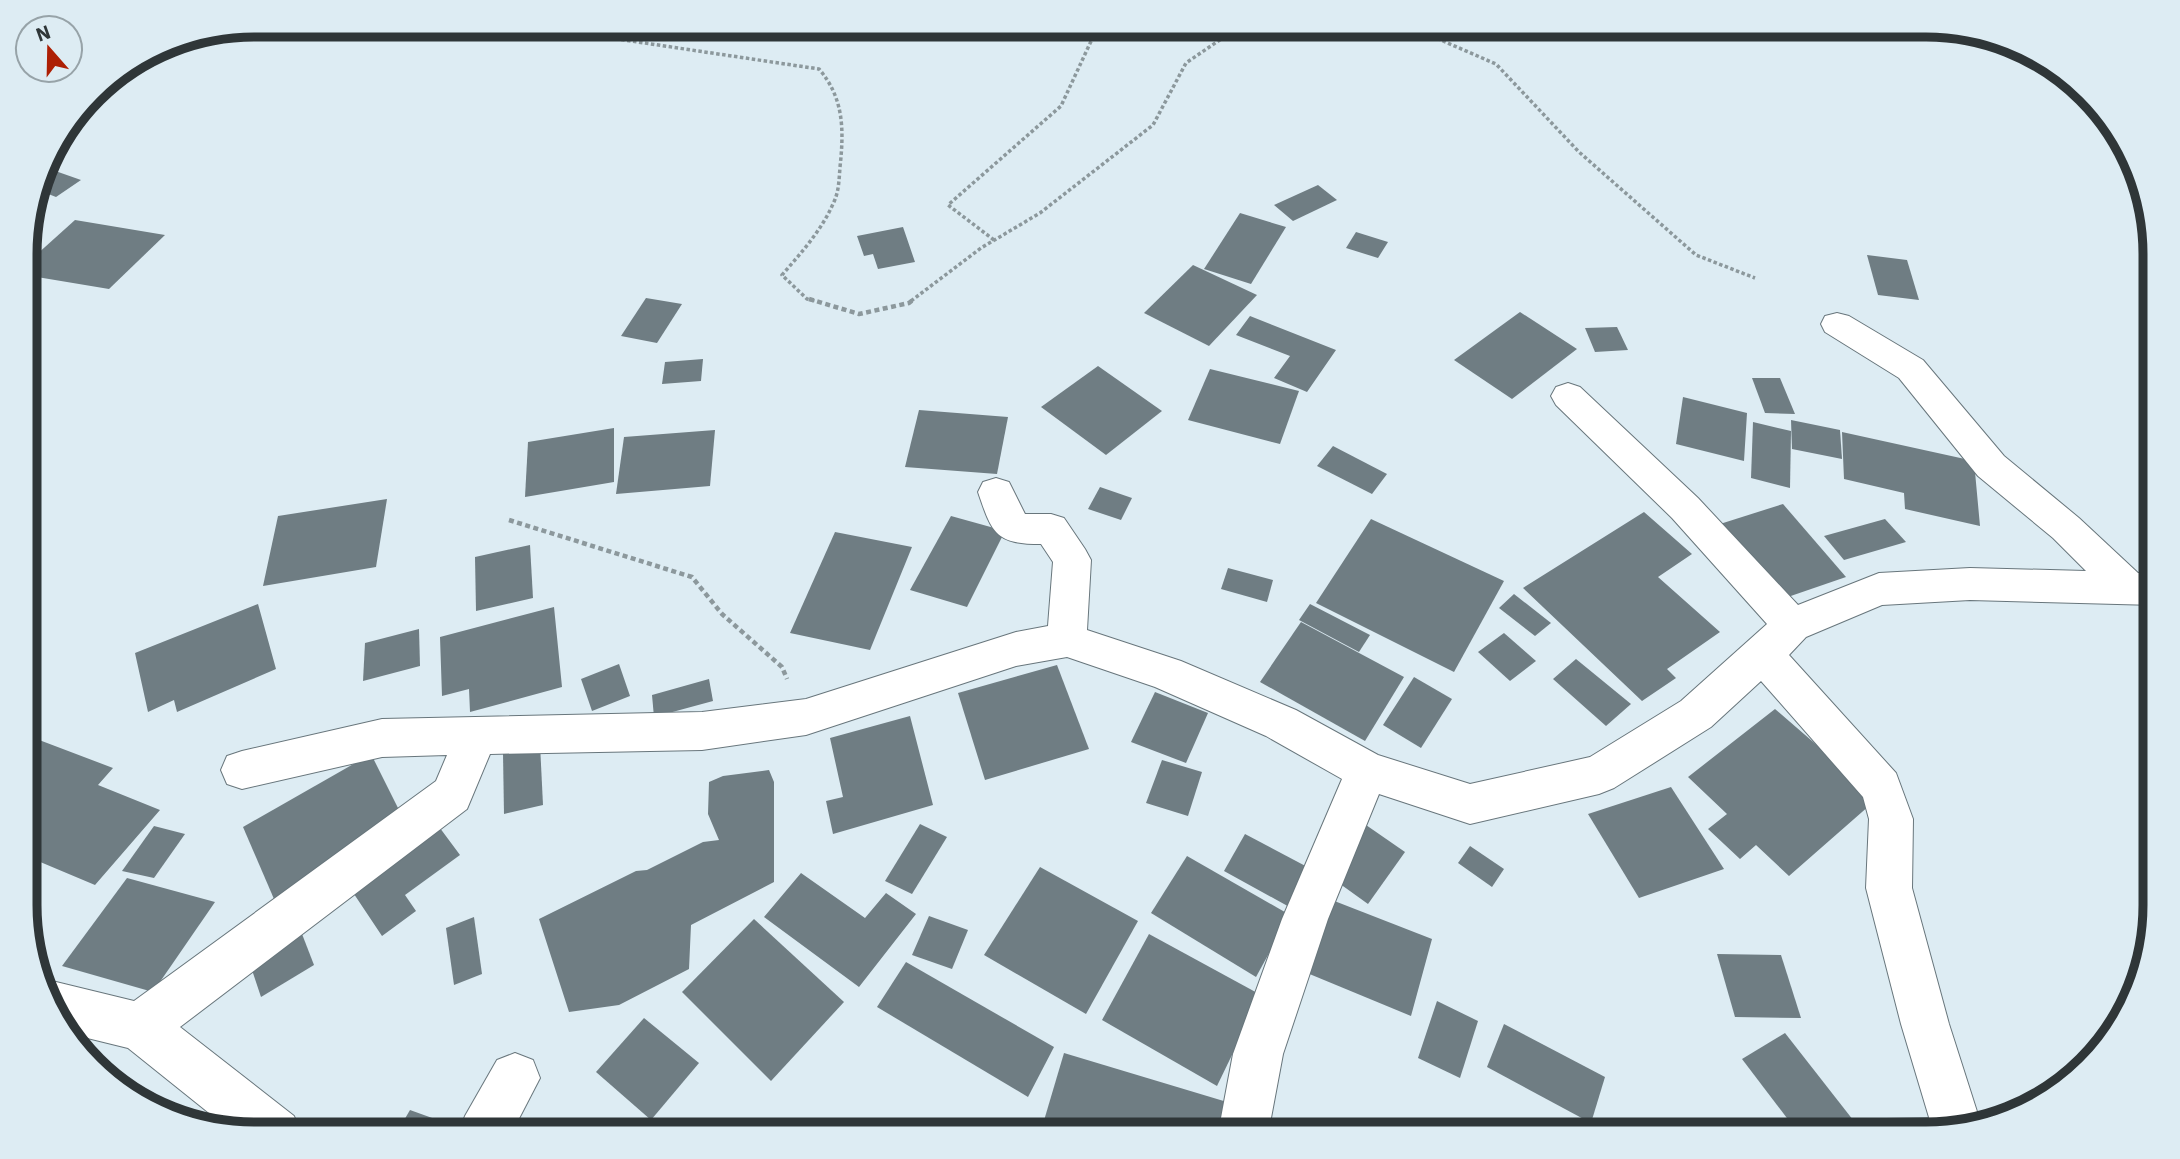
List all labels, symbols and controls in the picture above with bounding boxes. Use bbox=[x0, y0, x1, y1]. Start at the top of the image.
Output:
north arrow bbox=[14, 14, 84, 84]
text: N bbox=[33, 19, 54, 47]

